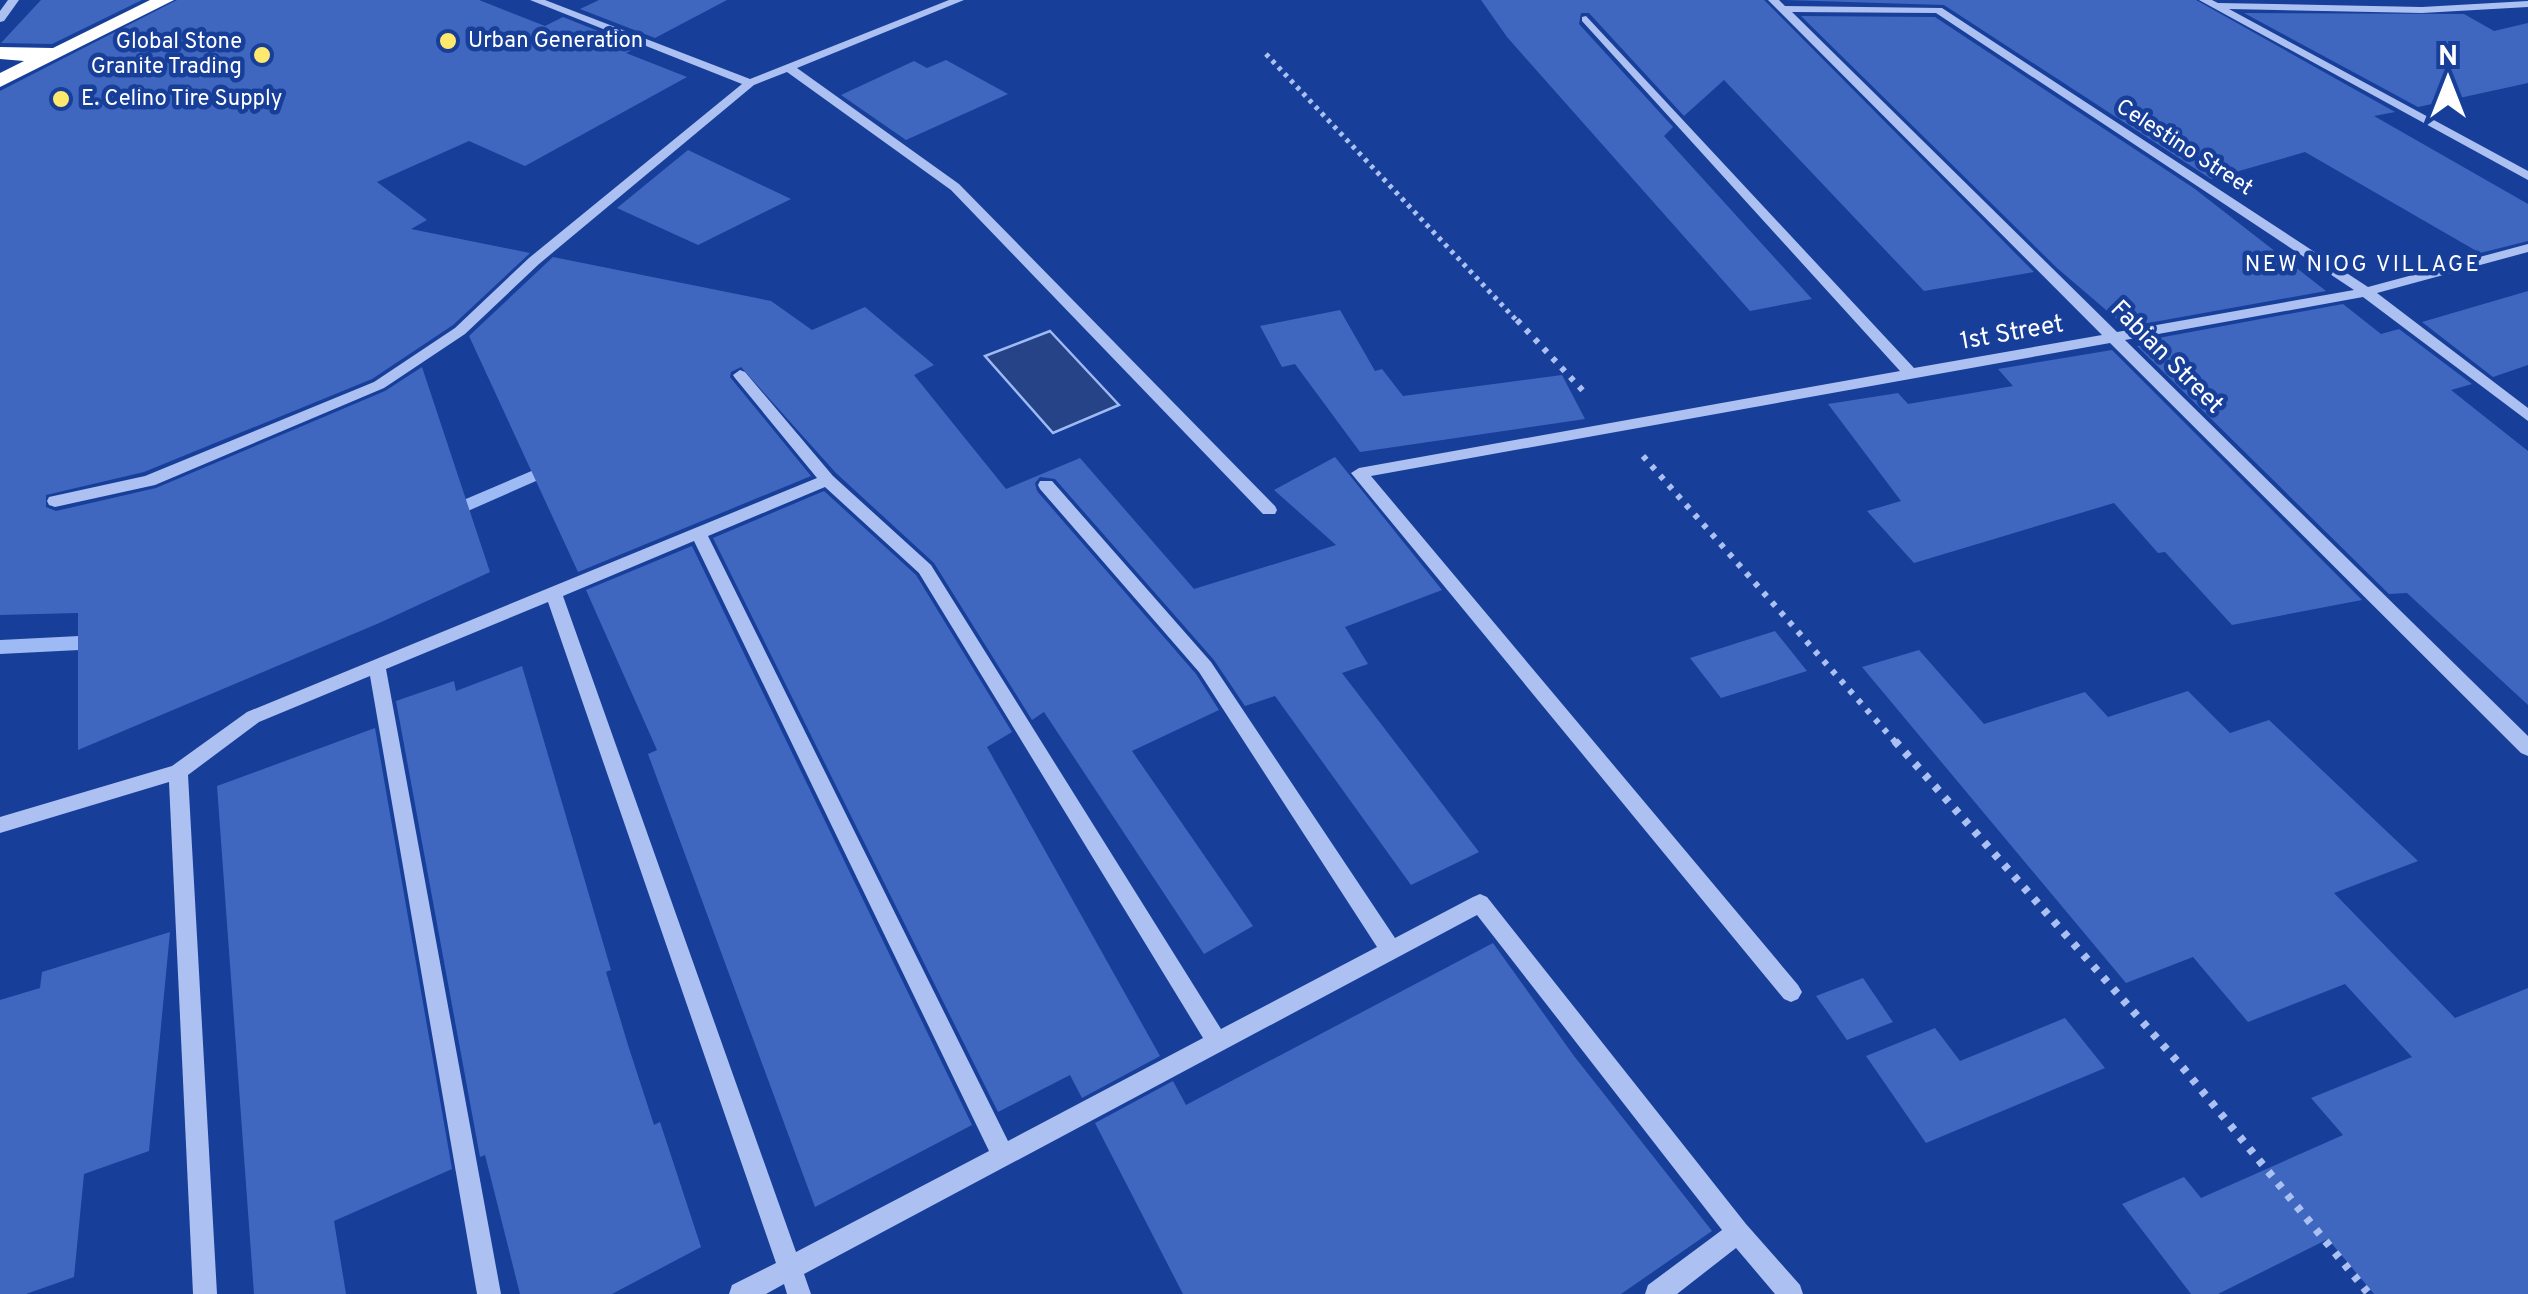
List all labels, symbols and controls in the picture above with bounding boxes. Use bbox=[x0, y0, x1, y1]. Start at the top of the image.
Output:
place label: Urban Generation bbox=[468, 28, 643, 55]
place label: Global Stone Granite Trading bbox=[91, 29, 242, 81]
marker: Urban Generation bbox=[437, 30, 459, 52]
north arrow bbox=[2398, 30, 2498, 130]
text: N bbox=[2438, 40, 2458, 76]
marker: Global Stone Granite Trading bbox=[251, 44, 273, 66]
place label: E. Celino Tire Supply bbox=[81, 86, 282, 113]
marker: E. Celino Tire Supply bbox=[50, 88, 72, 110]
street label: Celestino Street bbox=[2110, 94, 2258, 202]
district label: NEW NIOG VILLAGE bbox=[2245, 252, 2481, 279]
street label: Fabian Street bbox=[2102, 294, 2230, 422]
street label: 1st Street bbox=[1958, 309, 2066, 359]

